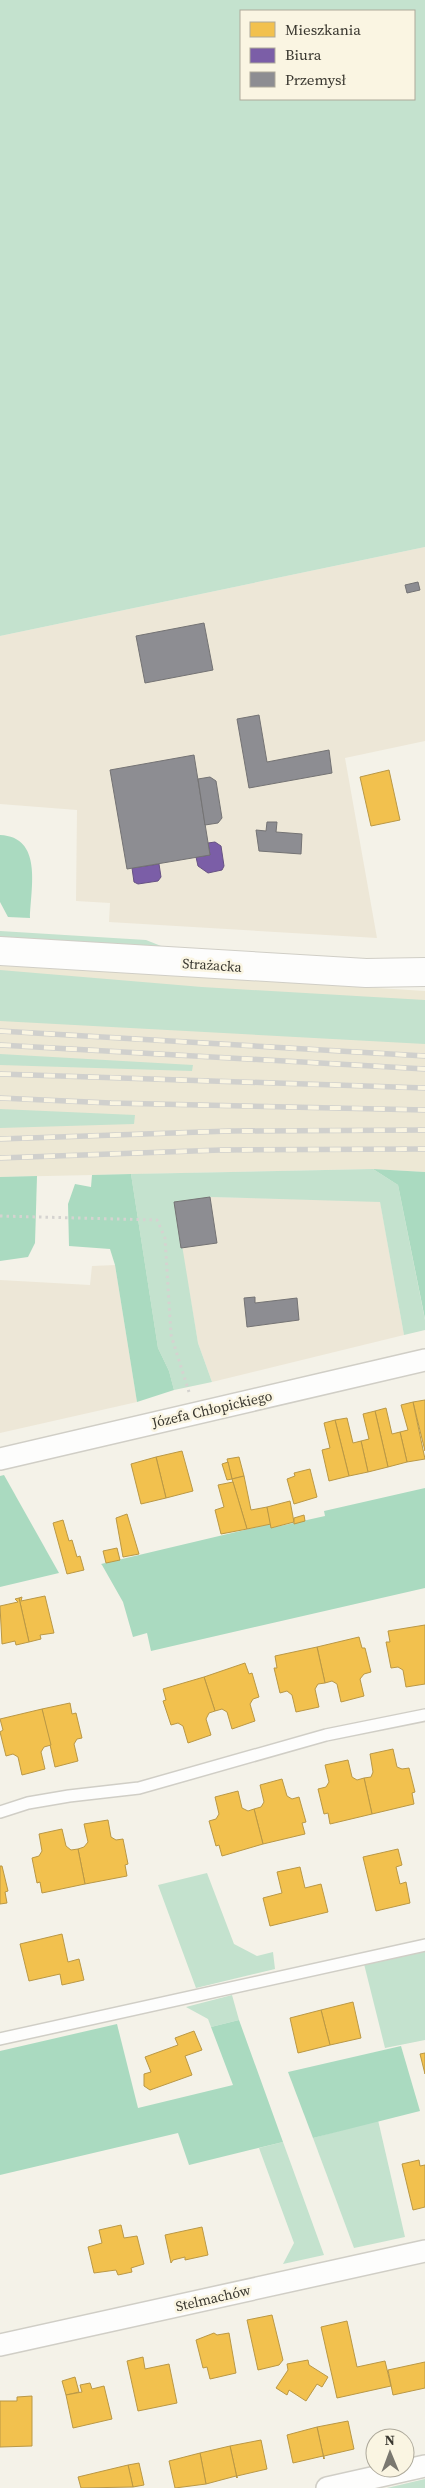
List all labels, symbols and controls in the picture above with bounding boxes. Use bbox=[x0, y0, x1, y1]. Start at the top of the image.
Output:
legend bbox=[240, 10, 415, 100]
text: Mieszkania bbox=[285, 19, 361, 40]
text: Biura bbox=[285, 44, 322, 65]
text: Przemysł bbox=[285, 69, 346, 90]
street label: Strażacka bbox=[182, 953, 243, 977]
street label: Józefa Chłopickiego bbox=[149, 1385, 275, 1433]
street label: Stelmachów bbox=[174, 2280, 253, 2316]
north arrow bbox=[365, 2428, 415, 2478]
text: N bbox=[384, 2430, 395, 2450]

